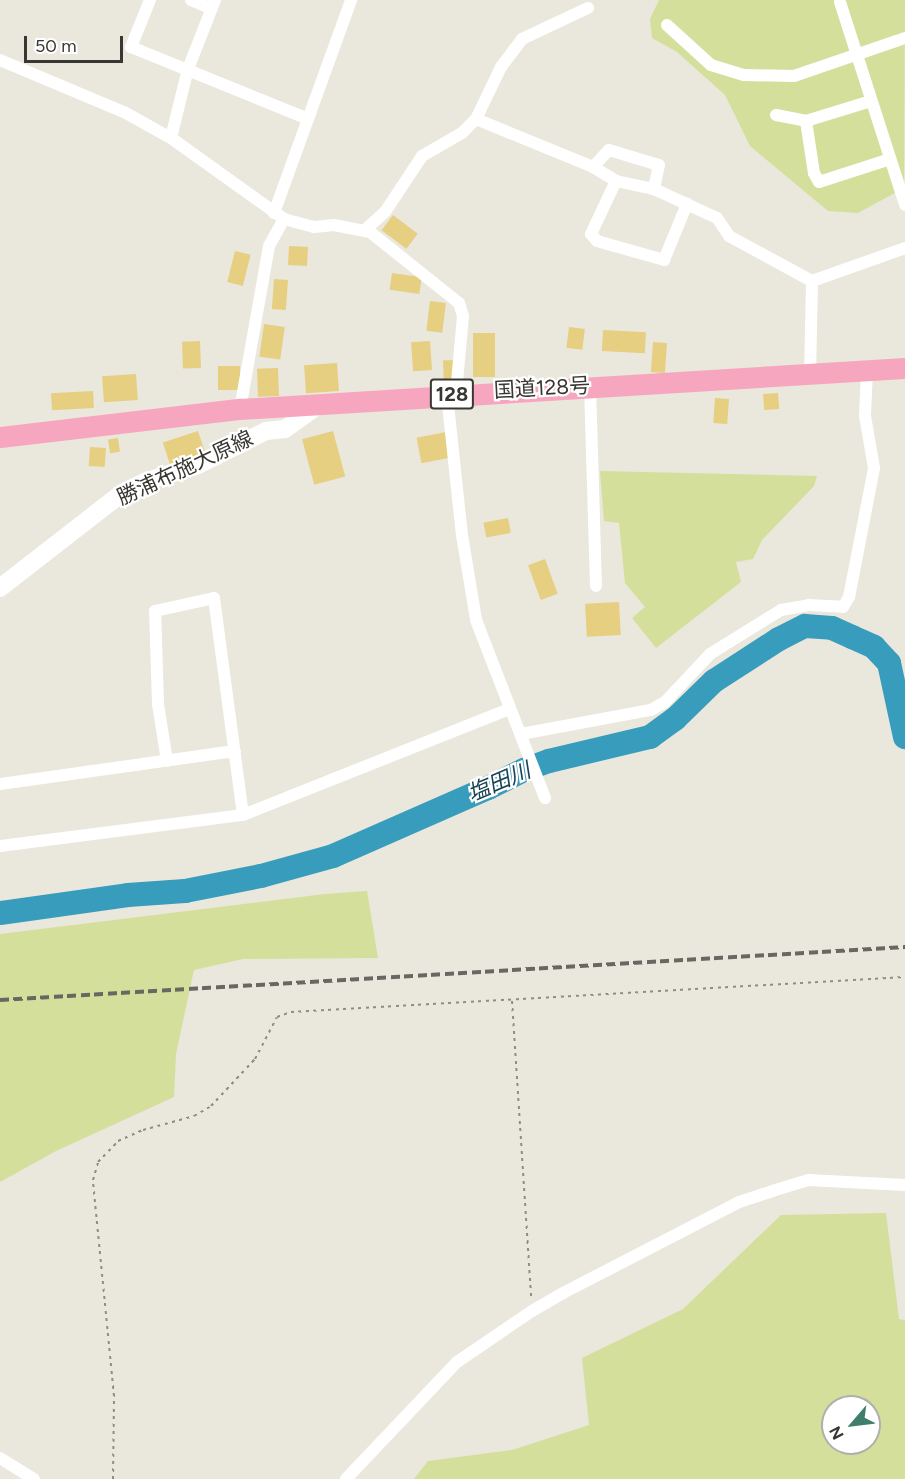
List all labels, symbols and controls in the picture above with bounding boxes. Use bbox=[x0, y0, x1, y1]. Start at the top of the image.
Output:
scale bar bbox=[27, 24, 126, 62]
text: 50 m bbox=[35, 35, 77, 57]
street label: 国道128号 bbox=[493, 373, 591, 403]
road number: 128 bbox=[430, 377, 474, 411]
street label: 勝浦布施大原線 bbox=[113, 426, 257, 510]
water label: 塩田川 bbox=[463, 757, 535, 807]
north arrow bbox=[821, 1395, 881, 1455]
text: N bbox=[825, 1423, 848, 1443]

